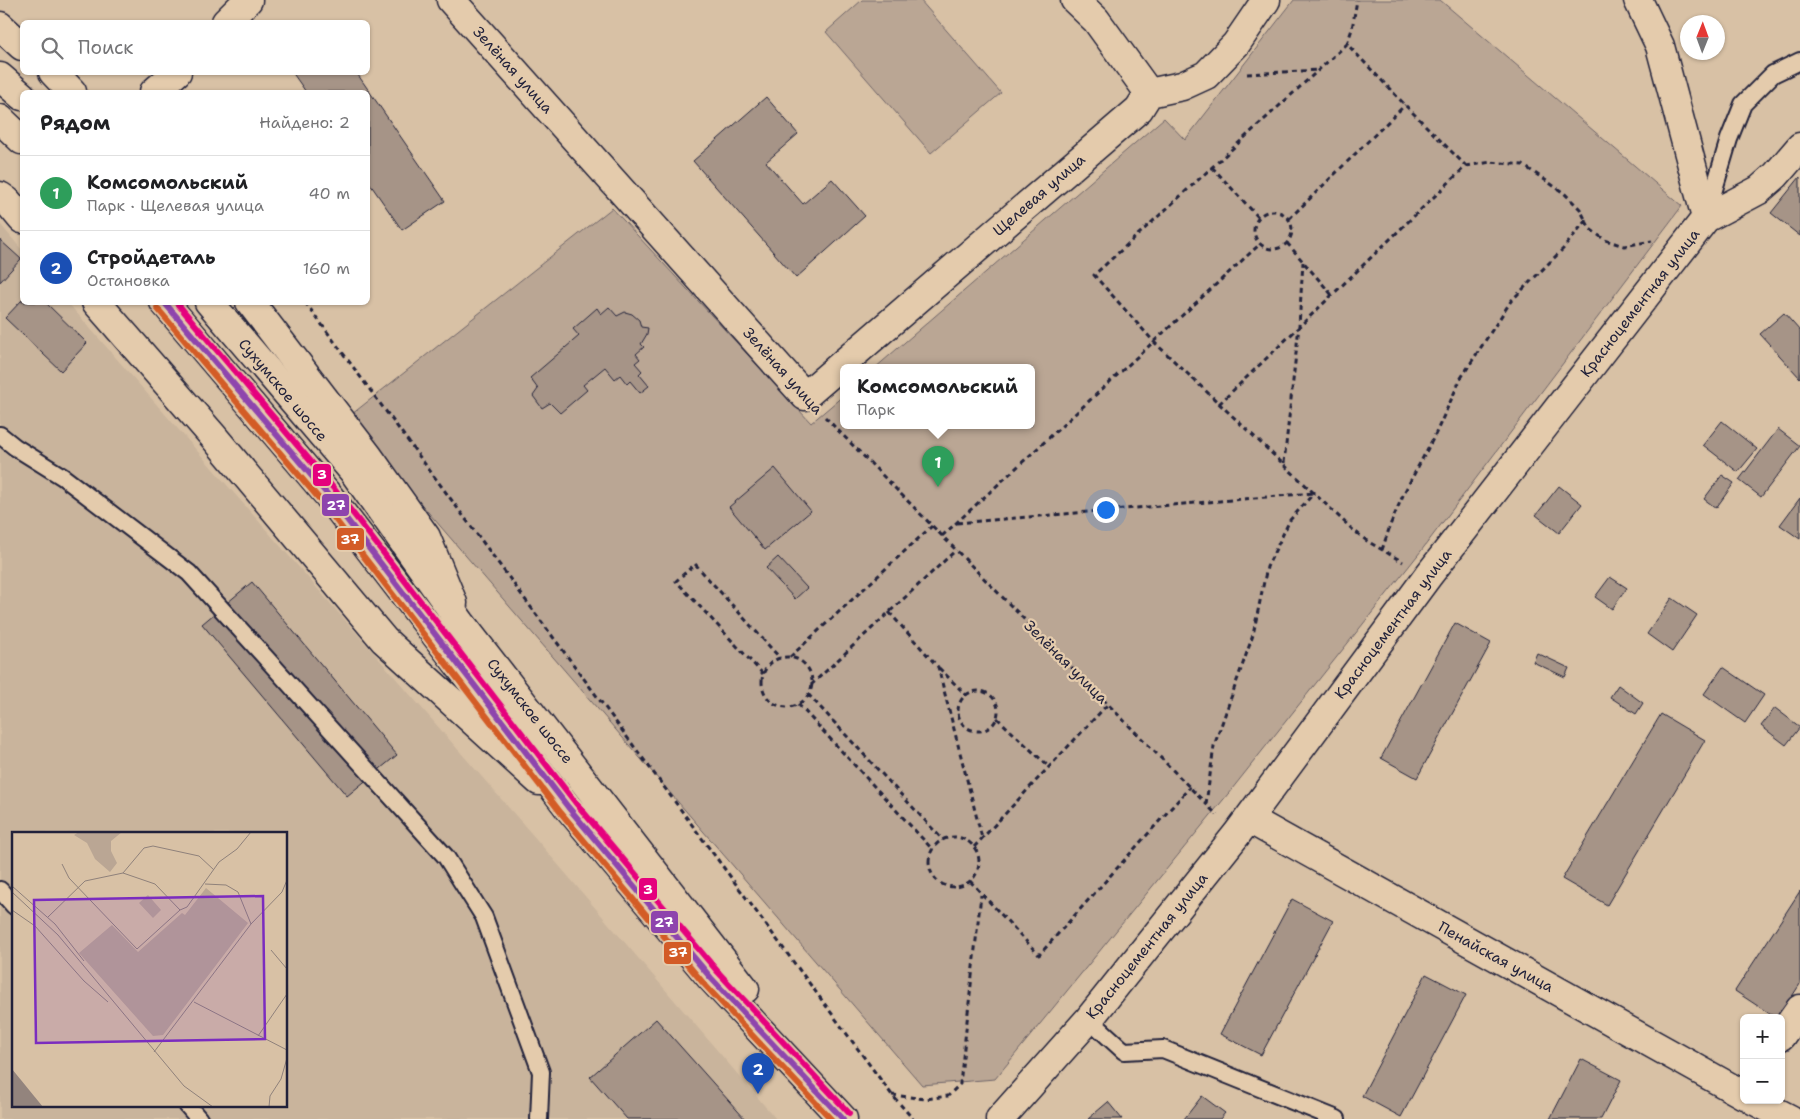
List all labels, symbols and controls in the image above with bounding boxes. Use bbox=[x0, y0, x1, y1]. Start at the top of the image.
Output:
north arrow bbox=[1680, 15, 1725, 60]
search box bbox=[20, 20, 370, 75]
street label: Зелёная улица bbox=[469, 22, 558, 118]
icon: search bbox=[38, 34, 66, 62]
text: Поиск bbox=[78, 35, 133, 60]
text: Рядом bbox=[40, 109, 110, 137]
text: Найдено: 2 bbox=[259, 112, 350, 133]
street label: Щелевая улица bbox=[989, 149, 1090, 241]
text: Комсомольский bbox=[87, 170, 248, 195]
text: 1 bbox=[52, 183, 60, 204]
text: 40 m bbox=[308, 183, 350, 204]
text: Парк · Щелевая улица bbox=[87, 195, 264, 216]
street label: Красноцементная улица bbox=[1576, 224, 1705, 381]
text: Стройдеталь bbox=[87, 245, 215, 270]
text: 2 bbox=[50, 258, 62, 279]
text: 160 m bbox=[303, 258, 350, 279]
text: Остановка bbox=[87, 270, 170, 291]
street label: Зелёная улица bbox=[739, 323, 828, 419]
street label: Сухумское шоссе bbox=[234, 334, 332, 446]
popup bbox=[840, 364, 1035, 429]
text: Комсомольский bbox=[857, 374, 1018, 399]
text: Парк bbox=[857, 399, 895, 420]
pin: 1 bbox=[922, 446, 954, 487]
line badge: 3 bbox=[312, 463, 332, 487]
text: 3 bbox=[317, 465, 327, 483]
line badge: 27 bbox=[321, 493, 350, 517]
text: 27 bbox=[327, 496, 346, 514]
your location bbox=[1093, 497, 1119, 523]
line badge: 37 bbox=[336, 527, 365, 551]
text: 37 bbox=[340, 530, 360, 548]
street label: Красноцементная улица bbox=[1330, 544, 1456, 703]
street label: Зелёная улица bbox=[1020, 616, 1113, 709]
street label: Сухумское шоссе bbox=[483, 654, 577, 768]
inset map bbox=[12, 832, 288, 1106]
street label: Красноцементная улица bbox=[1082, 868, 1213, 1023]
line badge: 3 bbox=[638, 877, 658, 901]
text: 3 bbox=[643, 880, 653, 898]
line badge: 27 bbox=[650, 910, 679, 934]
text: 27 bbox=[655, 913, 674, 931]
street label: Пенайская улица bbox=[1435, 917, 1558, 997]
line badge: 37 bbox=[663, 941, 692, 965]
text: 37 bbox=[668, 943, 688, 961]
map controls bbox=[1740, 1014, 1785, 1104]
button: + bbox=[1740, 1014, 1785, 1059]
pin: 2 bbox=[742, 1053, 774, 1094]
button: − bbox=[1740, 1059, 1785, 1104]

